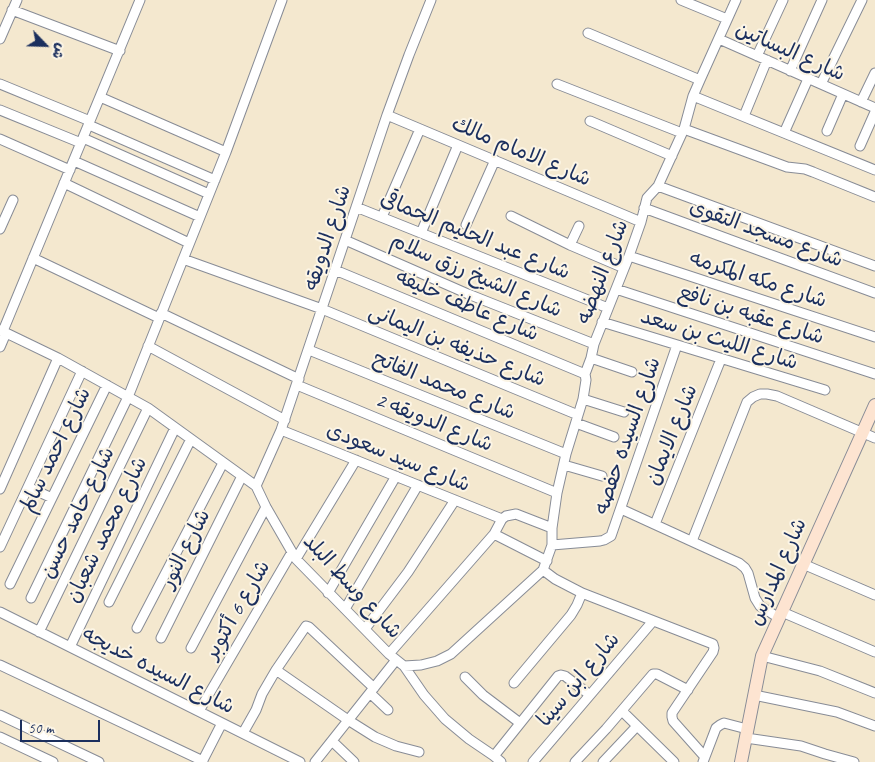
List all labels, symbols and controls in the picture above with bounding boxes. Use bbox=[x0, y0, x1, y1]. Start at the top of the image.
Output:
street label: شارع البساتين bbox=[731, 17, 849, 87]
north arrow bbox=[20, 20, 70, 70]
text: ش bbox=[48, 41, 70, 62]
street label: شارع الامام مالك bbox=[447, 111, 595, 193]
street label: شارع الدويقه bbox=[299, 182, 357, 294]
street label: شارع عبد الحليم الحماقى bbox=[376, 186, 574, 286]
street label: شارع مسجد التقوى bbox=[686, 195, 846, 273]
street label: شارع النهضه bbox=[572, 216, 634, 328]
street label: شارع الشيخ رزق سلام bbox=[386, 228, 566, 324]
street label: شارع مكه المكرمه bbox=[686, 246, 830, 314]
street label: شارع عاطف خليفه bbox=[392, 264, 542, 348]
street label: شارع عقبه بن نافع bbox=[675, 280, 827, 350]
street label: شارع حذيفه بن اليمانى bbox=[365, 299, 549, 393]
street label: شارع الليث بن سعد bbox=[637, 304, 801, 376]
street label: شارع محمد الفاتح bbox=[369, 346, 519, 426]
street label: شارع السيده حفصه bbox=[589, 354, 667, 518]
street label: شارع الايمان bbox=[640, 381, 704, 489]
street label: شارع احمد سالم bbox=[15, 383, 97, 517]
street label: شارع الدويقه 2 bbox=[372, 388, 496, 458]
street label: شارع سيد سعودى bbox=[322, 418, 474, 498]
street label: شارع حامد حسن bbox=[35, 443, 121, 583]
street label: شارع محمد شعبان bbox=[61, 453, 153, 607]
street label: شارع النور bbox=[155, 505, 217, 593]
street label: شارع المدارس bbox=[743, 514, 813, 630]
street label: شارع وسط البلد bbox=[297, 530, 407, 644]
street label: شارع 6 أكتوبر bbox=[200, 556, 276, 664]
street label: شارع السيده خديجه bbox=[78, 622, 238, 720]
street label: شارع ابن سينا bbox=[532, 628, 626, 732]
scale bar bbox=[22, 710, 102, 742]
text: 50 m bbox=[28, 719, 54, 738]

